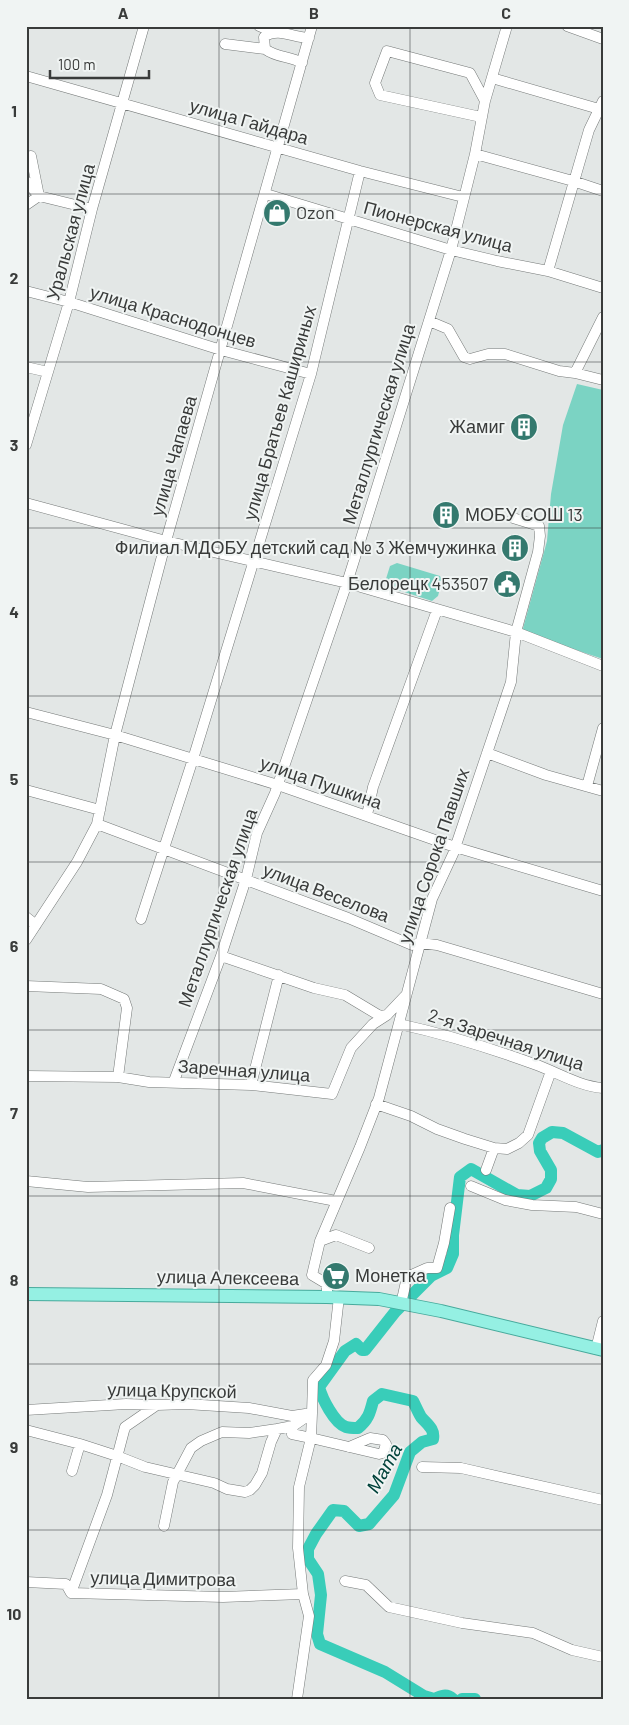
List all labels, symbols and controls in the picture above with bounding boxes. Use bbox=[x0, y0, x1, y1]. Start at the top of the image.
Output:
text: A bbox=[118, 3, 129, 22]
text: B bbox=[309, 3, 319, 22]
text: C bbox=[501, 3, 511, 22]
scale bar bbox=[50, 48, 149, 80]
text: 100 m bbox=[58, 55, 96, 73]
street label: улица Гайдара bbox=[187, 94, 312, 149]
text: 1 bbox=[11, 101, 17, 120]
street label: Уральская улица bbox=[41, 160, 99, 303]
street label: Пионерская улица bbox=[361, 196, 516, 257]
shop icon: Ozon bbox=[262, 198, 292, 228]
place label: Ozon bbox=[296, 201, 335, 223]
text: 2 bbox=[10, 268, 19, 287]
street label: улица Краснодонцев bbox=[88, 280, 259, 352]
street label: улица Братьев Кашириных bbox=[238, 303, 320, 523]
street label: Металлургическая улица bbox=[337, 320, 419, 527]
street label: улица Чапаева bbox=[145, 392, 201, 518]
building icon: Жамиг bbox=[509, 412, 539, 442]
place label: Жамиг bbox=[449, 415, 505, 437]
text: 3 bbox=[10, 435, 18, 454]
building icon: МОБУ СОШ 13 bbox=[431, 500, 461, 530]
place label: МОБУ СОШ 13 bbox=[465, 503, 583, 525]
building icon: Филиал МДОБУ детский сад № 3 Жемчужинка bbox=[500, 533, 530, 563]
place label: Филиал МДОБУ детский сад № 3 Жемчужинка bbox=[115, 536, 497, 558]
public building icon: Белорецк 453507 bbox=[492, 569, 522, 599]
place label: Белорецк 453507 bbox=[348, 572, 488, 594]
text: 4 bbox=[9, 602, 19, 621]
street label: улица Пушкина bbox=[258, 751, 386, 814]
street label: улица Сорока Павших bbox=[393, 765, 473, 946]
text: 5 bbox=[10, 769, 19, 788]
street label: Металлургическая улица bbox=[173, 805, 262, 1010]
street label: улица Веселова bbox=[260, 858, 394, 927]
text: 6 bbox=[10, 936, 19, 955]
street label: 2-я Заречная улица bbox=[426, 1003, 588, 1075]
street label: Заречная улица bbox=[177, 1054, 312, 1086]
text: 7 bbox=[10, 1103, 18, 1122]
supermarket icon: Монетка bbox=[321, 1261, 351, 1291]
place label: Монетка bbox=[355, 1264, 427, 1286]
street label: улица Алексеева bbox=[157, 1265, 300, 1289]
text: 8 bbox=[10, 1270, 19, 1289]
street label: улица Крупской bbox=[107, 1378, 237, 1402]
text: 9 bbox=[10, 1437, 18, 1456]
water label: Мата bbox=[361, 1439, 406, 1496]
street label: улица Димитрова bbox=[90, 1566, 237, 1590]
text: 10 bbox=[7, 1604, 21, 1623]

